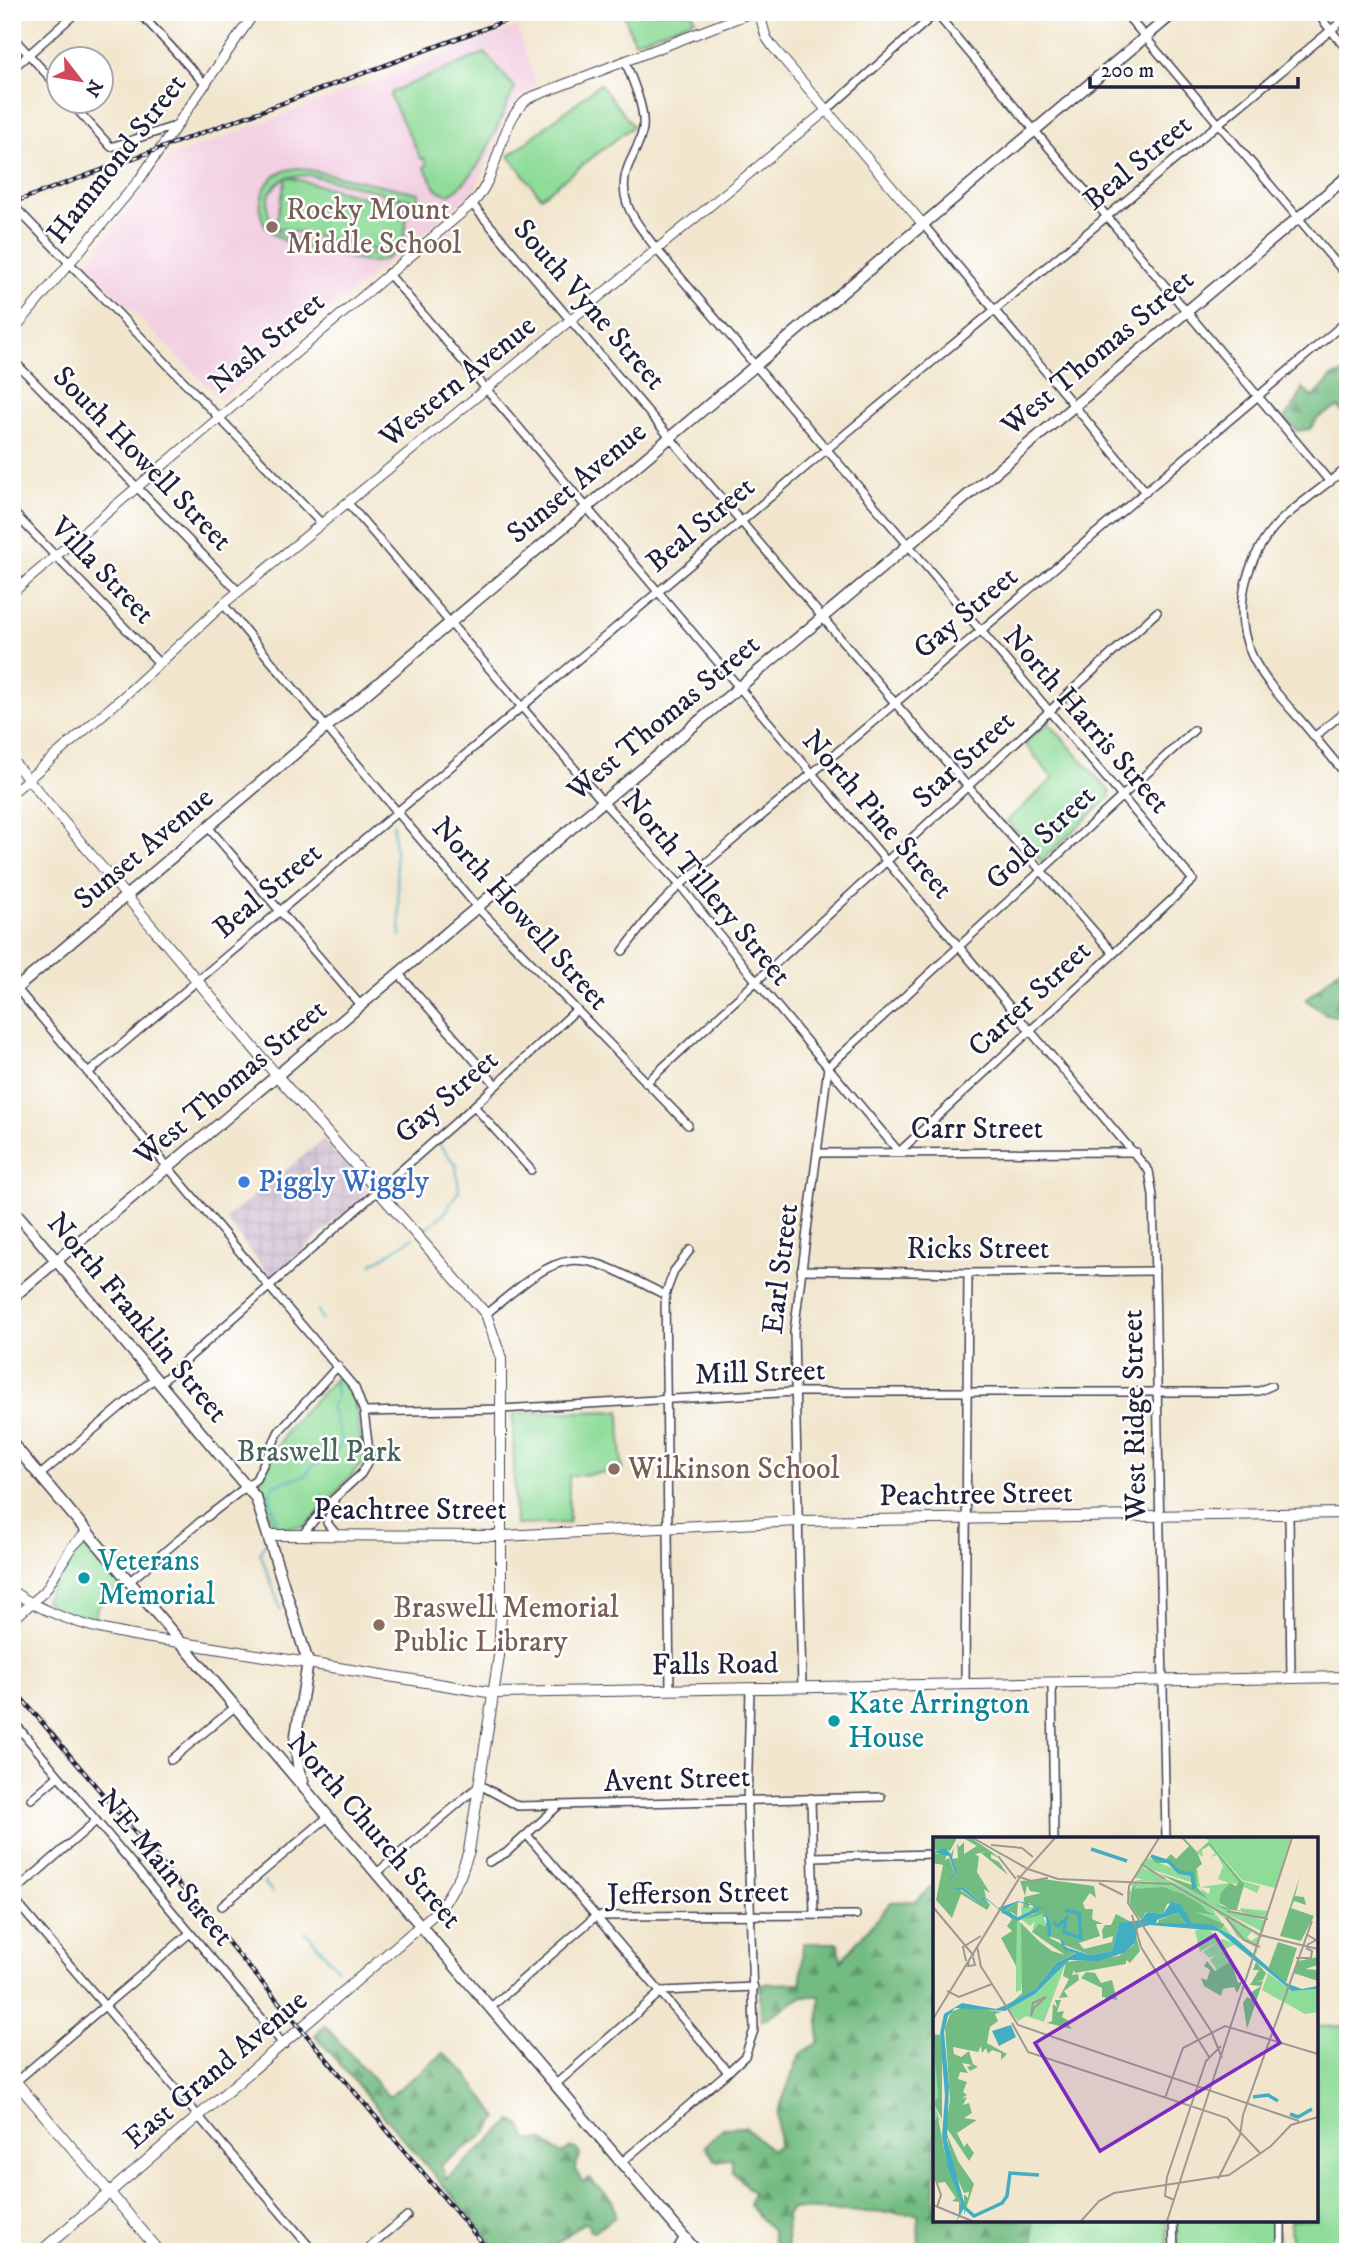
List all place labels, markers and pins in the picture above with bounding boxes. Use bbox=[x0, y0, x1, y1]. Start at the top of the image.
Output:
place label: Rocky Mount Middle School bbox=[286, 192, 461, 263]
marker: Rocky Mount Middle School bbox=[264, 219, 280, 235]
place label: Piggly Wiggly bbox=[258, 1164, 430, 1201]
marker: Piggly Wiggly bbox=[236, 1174, 252, 1190]
place label: Wilkinson School bbox=[627, 1451, 840, 1488]
marker: Wilkinson School bbox=[606, 1461, 622, 1477]
place label: Veterans Memorial bbox=[97, 1543, 215, 1614]
marker: Veterans Memorial bbox=[76, 1570, 92, 1586]
place label: Braswell Memorial Public Library bbox=[393, 1590, 619, 1661]
marker: Braswell Memorial Public Library bbox=[371, 1617, 387, 1633]
place label: Kate Arrington House bbox=[848, 1686, 1030, 1757]
marker: Kate Arrington House bbox=[826, 1713, 842, 1729]

